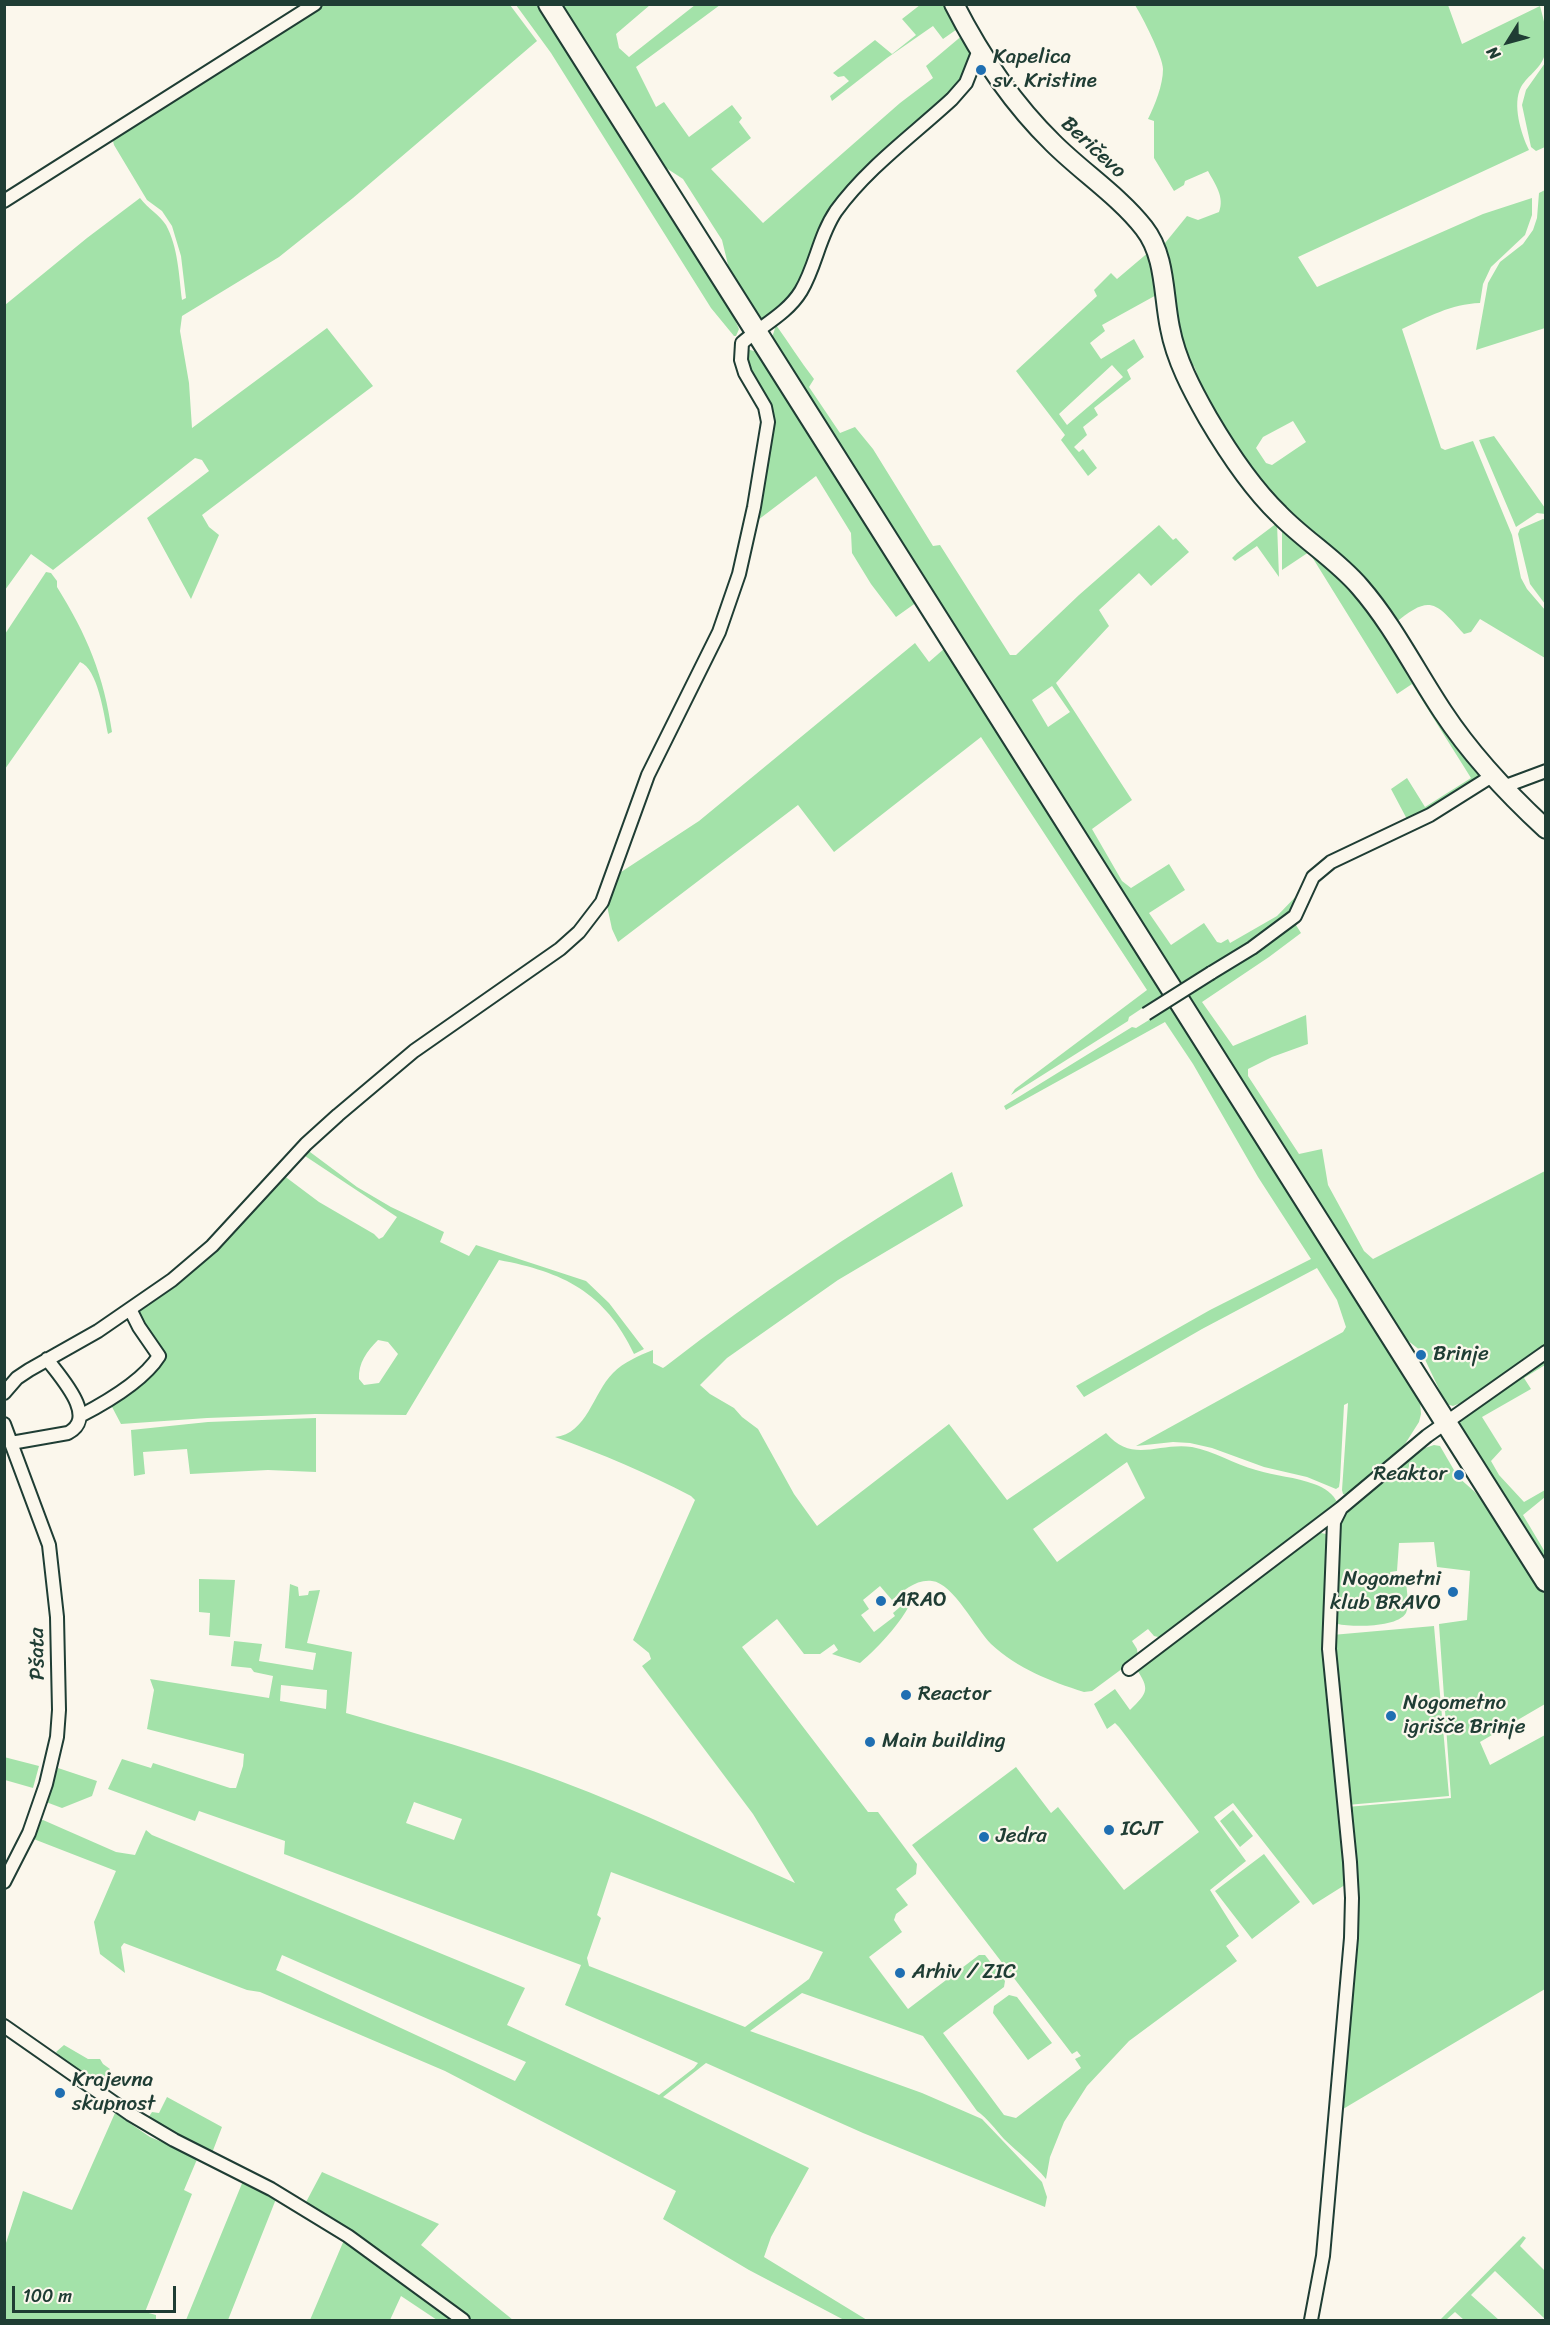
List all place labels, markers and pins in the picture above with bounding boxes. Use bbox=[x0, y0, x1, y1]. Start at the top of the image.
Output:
place label: Kapelica sv. Kristine bbox=[993, 45, 1097, 95]
marker: Kapelica sv. Kristine bbox=[974, 63, 988, 77]
place label: Brinje bbox=[1433, 1342, 1489, 1368]
marker: Brinje bbox=[1414, 1348, 1428, 1362]
place label: Reaktor bbox=[1374, 1462, 1447, 1488]
marker: Reaktor bbox=[1452, 1468, 1466, 1482]
place label: Nogometni klub BRAVO bbox=[1330, 1567, 1441, 1617]
marker: Nogometni klub BRAVO bbox=[1446, 1585, 1460, 1599]
place label: ARAO bbox=[893, 1588, 947, 1614]
marker: ARAO bbox=[874, 1594, 888, 1608]
place label: Reactor bbox=[918, 1682, 991, 1708]
marker: Reactor bbox=[899, 1688, 913, 1702]
place label: Nogometno igrišče Brinje bbox=[1403, 1691, 1525, 1741]
marker: Nogometno igrišče Brinje bbox=[1384, 1709, 1398, 1723]
place label: Main building bbox=[882, 1729, 1006, 1755]
marker: Main building bbox=[863, 1735, 877, 1749]
place label: ICJT bbox=[1121, 1817, 1163, 1843]
marker: ICJT bbox=[1102, 1823, 1116, 1837]
place label: Jedra bbox=[996, 1824, 1047, 1850]
marker: Jedra bbox=[977, 1830, 991, 1844]
place label: Arhiv / ZIC bbox=[912, 1960, 1016, 1986]
marker: Arhiv / ZIC bbox=[893, 1966, 907, 1980]
place label: Krajevna skupnost bbox=[72, 2068, 155, 2118]
marker: Krajevna skupnost bbox=[53, 2086, 67, 2100]

